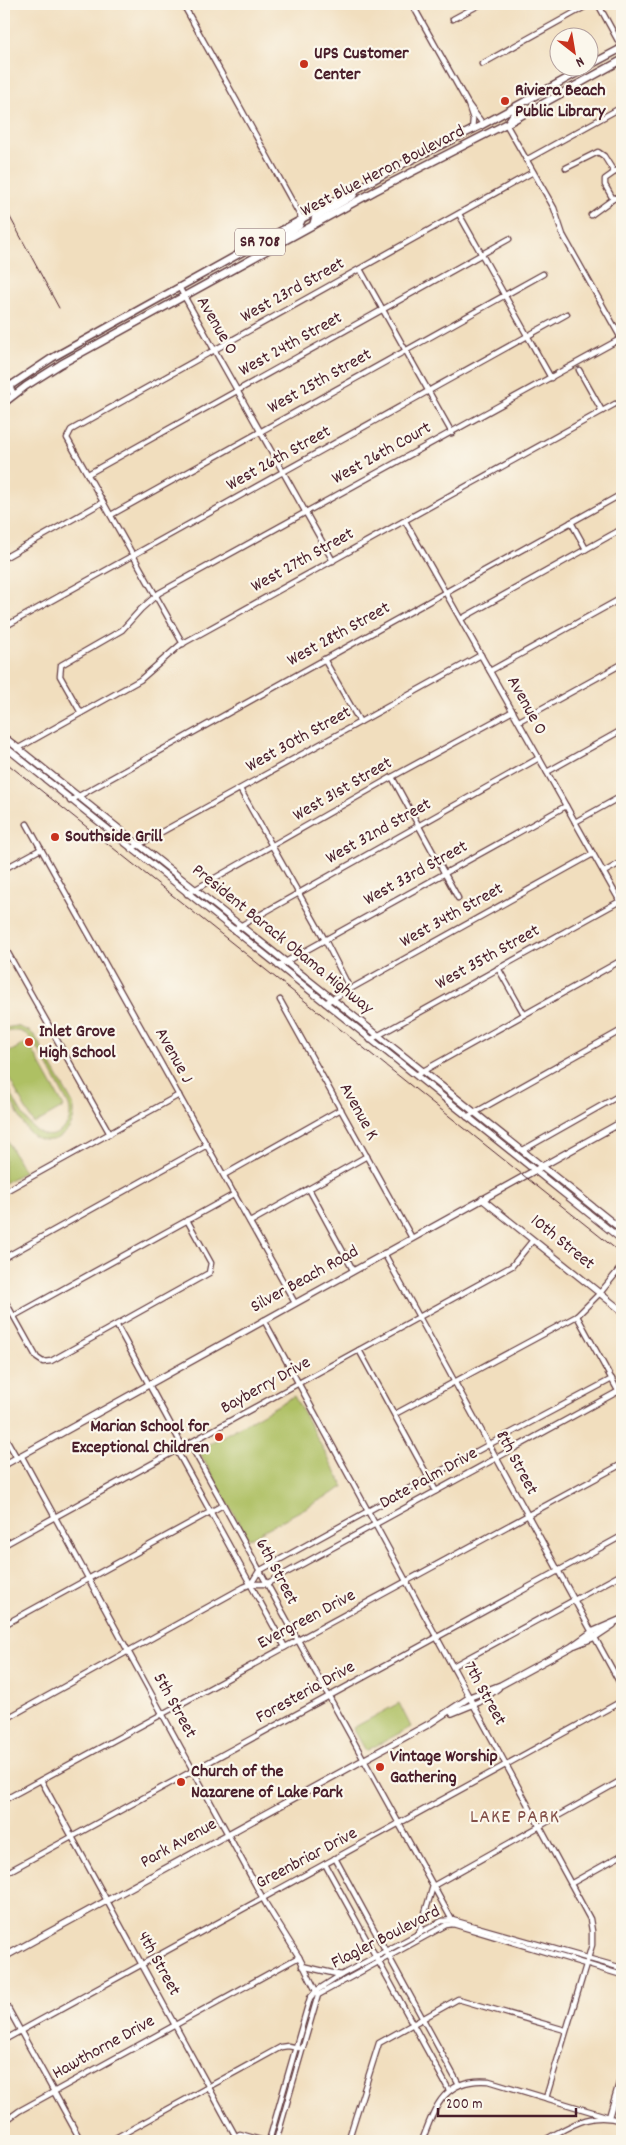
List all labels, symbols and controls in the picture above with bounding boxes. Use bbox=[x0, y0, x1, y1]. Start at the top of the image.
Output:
north arrow bbox=[548, 28, 598, 78]
place label: UPS Customer Center bbox=[314, 42, 409, 88]
text: N bbox=[571, 51, 588, 72]
marker: UPS Customer Center bbox=[298, 58, 310, 70]
place label: Riviera Beach Public Library bbox=[515, 79, 606, 125]
marker: Riviera Beach Public Library bbox=[499, 95, 511, 107]
street label: West Blue Heron Boulevard bbox=[297, 120, 469, 224]
road number: SR 708 bbox=[235, 228, 285, 256]
street label: West 23rd Street bbox=[236, 252, 350, 330]
street label: Avenue O bbox=[189, 292, 243, 360]
street label: West 24th Street bbox=[235, 306, 348, 384]
street label: West 25th Street bbox=[263, 343, 377, 421]
street label: West 26th Court bbox=[328, 416, 437, 492]
street label: West 26th Street bbox=[222, 420, 336, 498]
street label: West 27th Street bbox=[247, 522, 359, 600]
street label: West 28th Street bbox=[283, 596, 395, 674]
street label: Avenue O bbox=[500, 672, 552, 740]
street label: West 30th Street bbox=[242, 701, 357, 779]
street label: West 31st Street bbox=[289, 751, 397, 828]
street label: West 32nd Street bbox=[322, 793, 437, 871]
place label: Southside Grill bbox=[65, 825, 163, 850]
marker: Southside Grill bbox=[49, 831, 61, 843]
street label: West 33rd Street bbox=[359, 835, 473, 913]
street label: President Barack Obama Highway bbox=[186, 859, 379, 1022]
street label: West 34th Street bbox=[396, 877, 509, 955]
street label: West 35th Street bbox=[431, 919, 545, 997]
place label: Inlet Grove High School bbox=[39, 1020, 116, 1066]
street label: Avenue J bbox=[148, 1024, 198, 1088]
marker: Inlet Grove High School bbox=[23, 1036, 35, 1048]
street label: Avenue K bbox=[332, 1079, 384, 1145]
street label: 10th Street bbox=[524, 1209, 600, 1277]
street label: Silver Beach Road bbox=[247, 1240, 363, 1320]
street label: Bayberry Drive bbox=[216, 1351, 316, 1421]
place label: Marian School for Exceptional Children bbox=[72, 1415, 209, 1461]
street label: 8th Street bbox=[489, 1426, 544, 1500]
marker: Marian School for Exceptional Children bbox=[213, 1431, 225, 1443]
street label: Date Palm Drive bbox=[375, 1442, 483, 1516]
street label: 6th Street bbox=[248, 1535, 304, 1610]
street label: Evergreen Drive bbox=[254, 1584, 361, 1656]
street label: Foresteria Drive bbox=[252, 1655, 360, 1731]
street label: 7th Street bbox=[456, 1657, 512, 1731]
street label: 5th Street bbox=[146, 1669, 202, 1743]
place label: Vintage Worship Gathering bbox=[390, 1745, 498, 1791]
place label: Church of the Nazarene of Lake Park bbox=[191, 1760, 344, 1806]
marker: Vintage Worship Gathering bbox=[374, 1761, 386, 1773]
marker: Church of the Nazarene of Lake Park bbox=[175, 1776, 187, 1788]
district label: LAKE PARK bbox=[470, 1804, 560, 1832]
street label: Park Avenue bbox=[136, 1813, 222, 1875]
street label: Greenbriar Drive bbox=[252, 1822, 362, 1896]
street label: Flagler Boulevard bbox=[327, 1900, 445, 1976]
street label: 4th Street bbox=[130, 1927, 186, 2001]
street label: Hawthorne Drive bbox=[48, 2009, 160, 2087]
scale bar bbox=[438, 2085, 576, 2117]
text: 200 m bbox=[446, 2094, 483, 2116]

